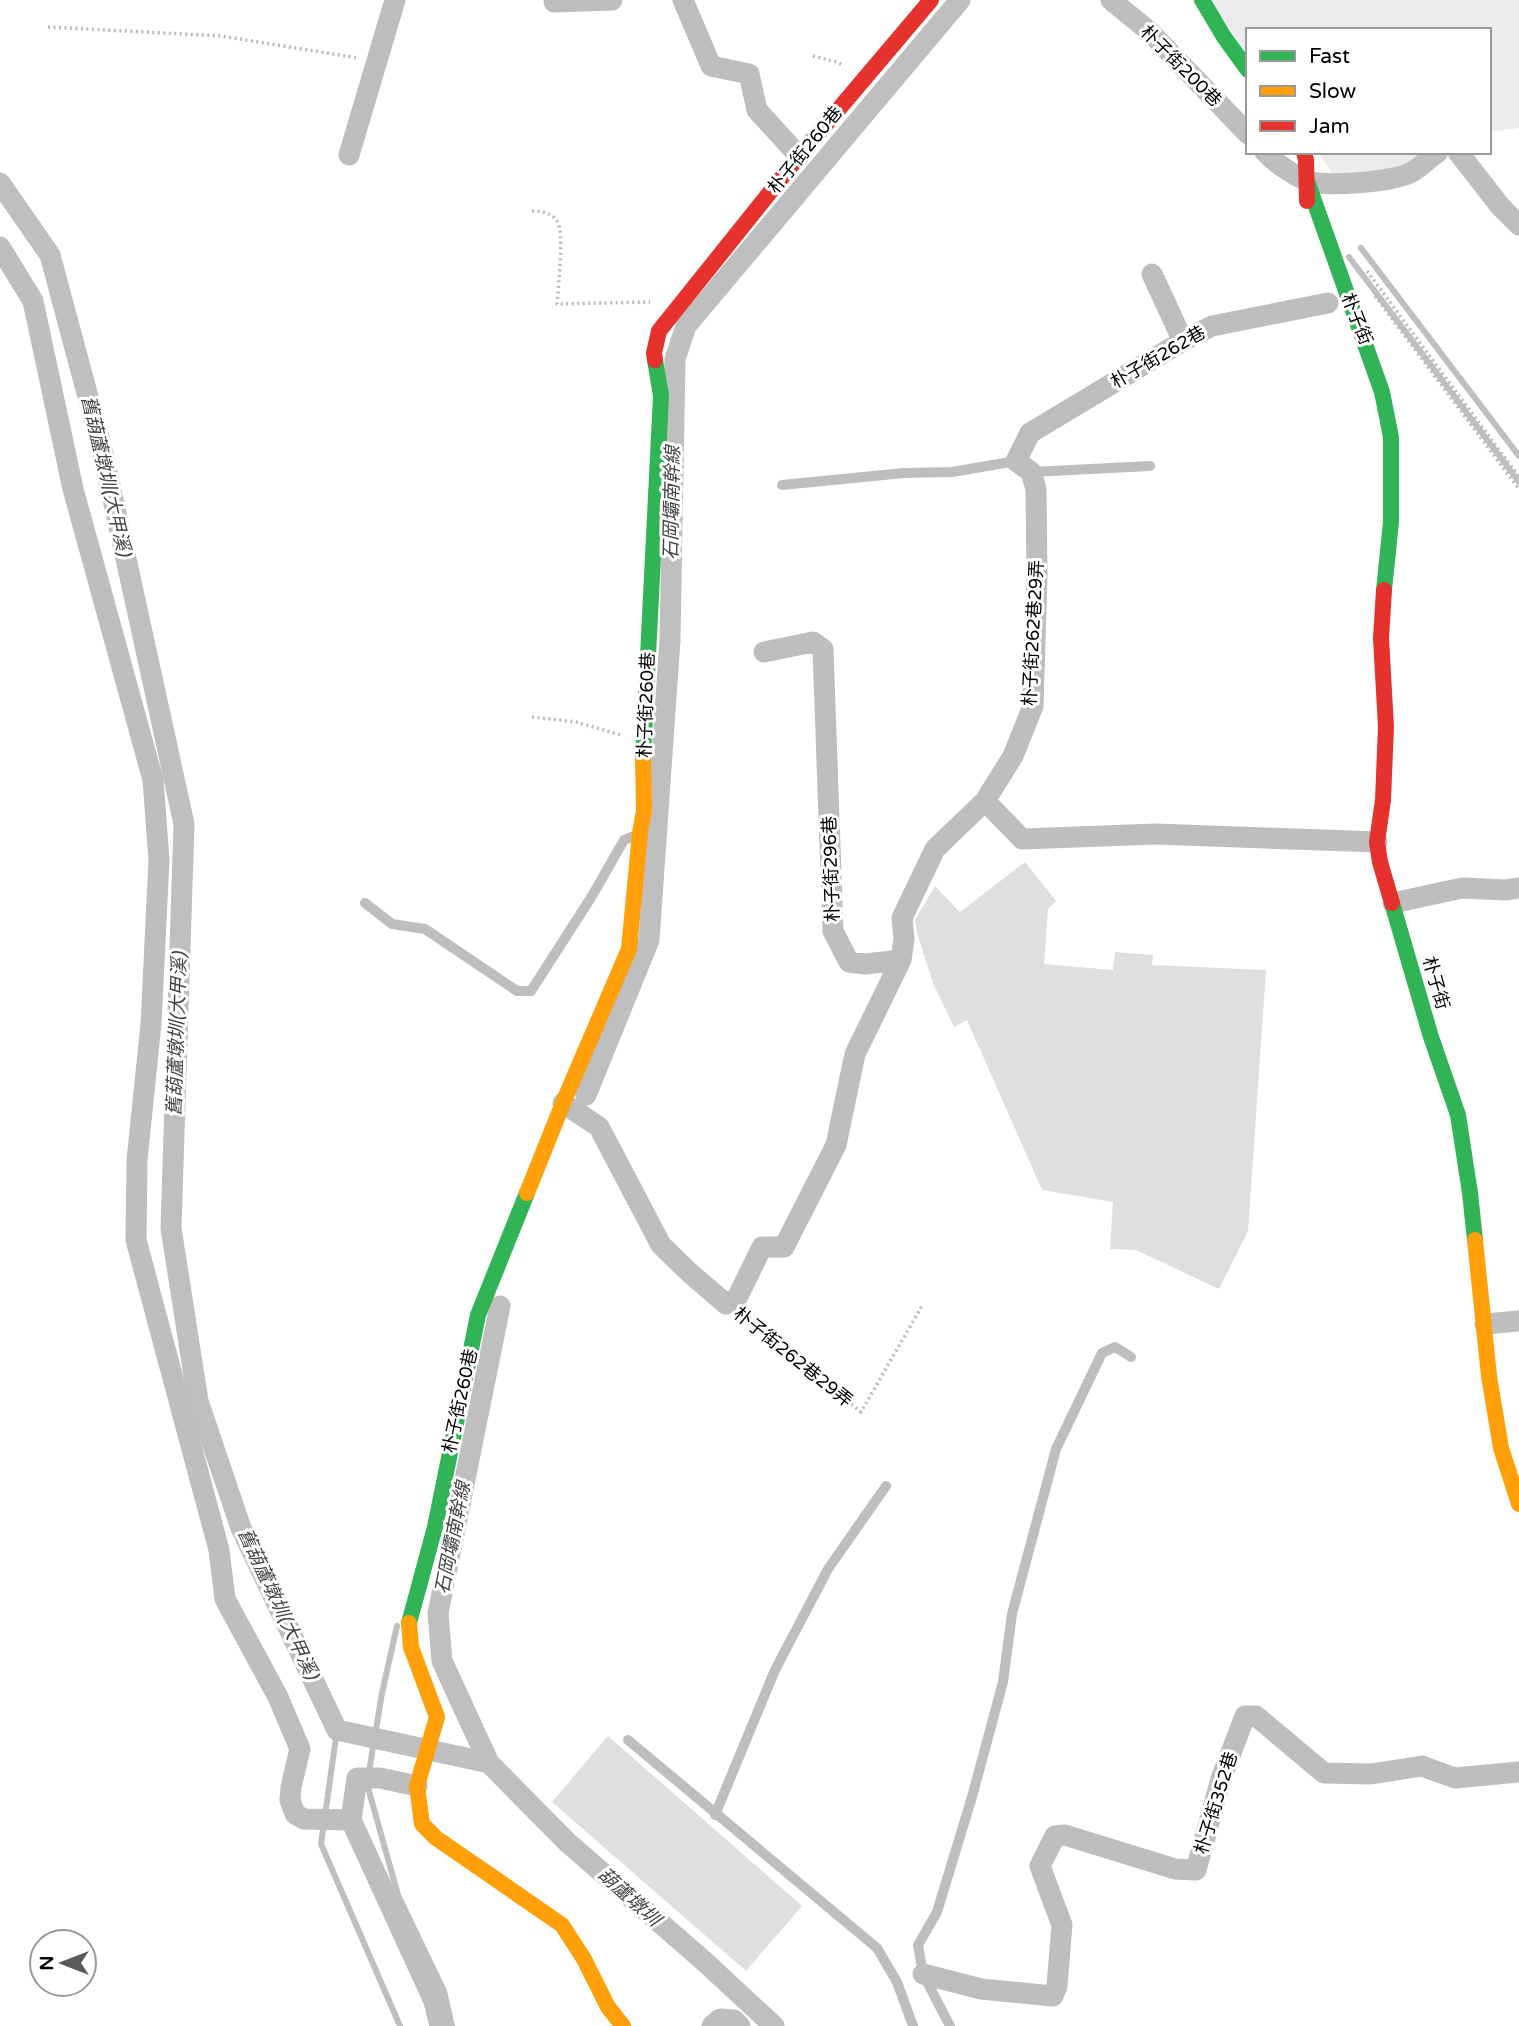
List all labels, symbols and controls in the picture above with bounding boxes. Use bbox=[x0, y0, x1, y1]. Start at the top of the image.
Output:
street label: 朴子街200巷 bbox=[1136, 21, 1226, 111]
legend bbox=[1246, 28, 1491, 154]
text: Fast bbox=[1309, 44, 1350, 69]
text: Slow bbox=[1309, 79, 1357, 104]
street label: 朴子街260巷 bbox=[763, 102, 847, 198]
text: Jam bbox=[1309, 114, 1350, 139]
street label: 朴子街 bbox=[1337, 290, 1377, 348]
street label: 朴子街262巷 bbox=[1107, 321, 1209, 393]
water label: 舊葫蘆墩圳(大甲溪) bbox=[77, 394, 136, 560]
water label: 石岡壩南幹線 bbox=[660, 444, 684, 560]
street label: 朴子街262巷29弄 bbox=[1018, 559, 1048, 707]
street label: 朴子街260巷 bbox=[633, 652, 659, 758]
street label: 朴子街296巷 bbox=[818, 816, 844, 922]
water label: 舊葫蘆墩圳(大甲溪) bbox=[163, 950, 191, 1116]
street label: 朴子街 bbox=[1418, 954, 1454, 1012]
street label: 朴子街262巷29弄 bbox=[729, 1302, 857, 1412]
street label: 朴子街260巷 bbox=[438, 1347, 482, 1455]
water label: 石岡壩南幹線 bbox=[431, 1478, 475, 1596]
water label: 舊葫蘆墩圳(大甲溪) bbox=[233, 1525, 323, 1685]
street label: 朴子街352巷 bbox=[1190, 1749, 1242, 1857]
water label: 葫蘆墩圳 bbox=[593, 1863, 667, 1933]
north arrow bbox=[28, 1928, 98, 1998]
text: N bbox=[36, 1955, 58, 1971]

